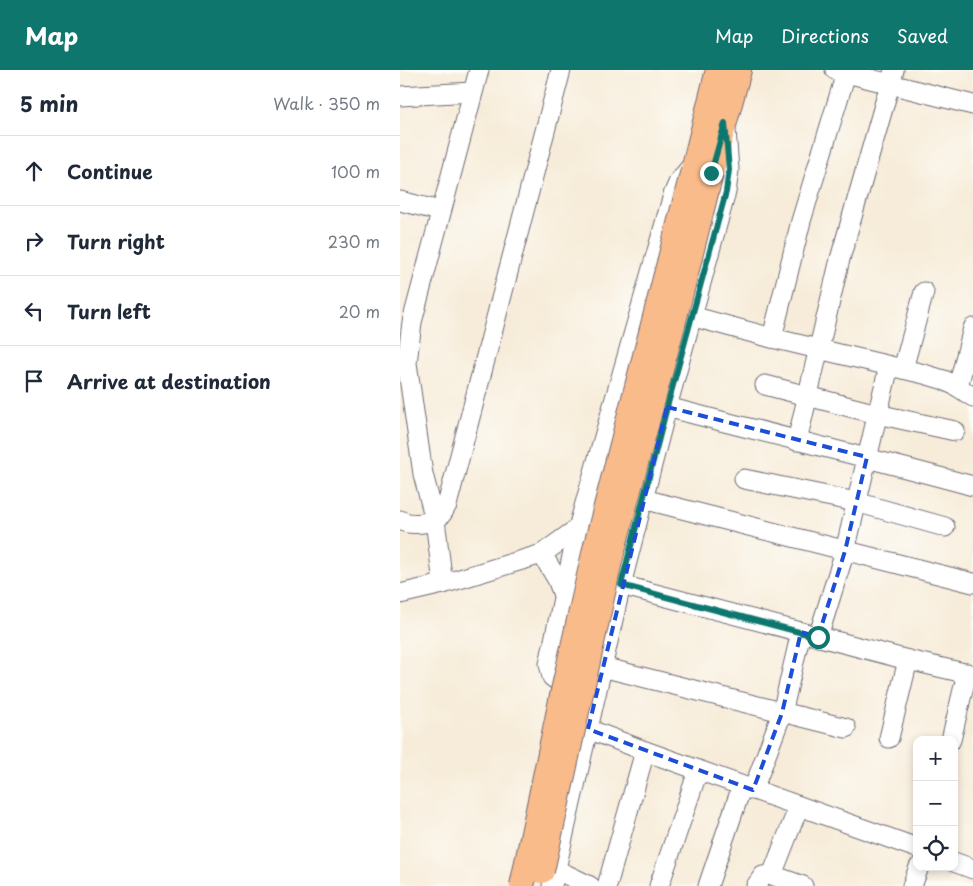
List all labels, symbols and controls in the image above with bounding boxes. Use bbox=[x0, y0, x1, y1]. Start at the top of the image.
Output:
text: Map bbox=[25, 17, 78, 53]
text: Map bbox=[715, 22, 753, 49]
text: Directions bbox=[781, 22, 869, 49]
text: Saved bbox=[897, 22, 948, 49]
text: 5 min bbox=[20, 87, 78, 119]
text: Walk · 350 m bbox=[273, 91, 380, 115]
icon: ahead bbox=[20, 157, 48, 185]
text: Continue bbox=[67, 157, 153, 185]
text: 100 m bbox=[331, 159, 380, 183]
route end bbox=[700, 162, 723, 185]
icon: right bbox=[20, 227, 48, 255]
text: Turn right bbox=[67, 227, 165, 255]
text: 230 m bbox=[328, 229, 380, 253]
icon: left bbox=[20, 297, 48, 325]
text: Turn left bbox=[67, 297, 151, 325]
text: 20 m bbox=[339, 299, 380, 323]
icon: arrive bbox=[20, 367, 48, 395]
text: Arrive at destination bbox=[67, 367, 271, 395]
route start bbox=[807, 626, 830, 649]
map controls bbox=[913, 736, 958, 871]
button: + bbox=[913, 736, 958, 781]
button: − bbox=[913, 781, 958, 826]
button: locate bbox=[913, 826, 958, 871]

